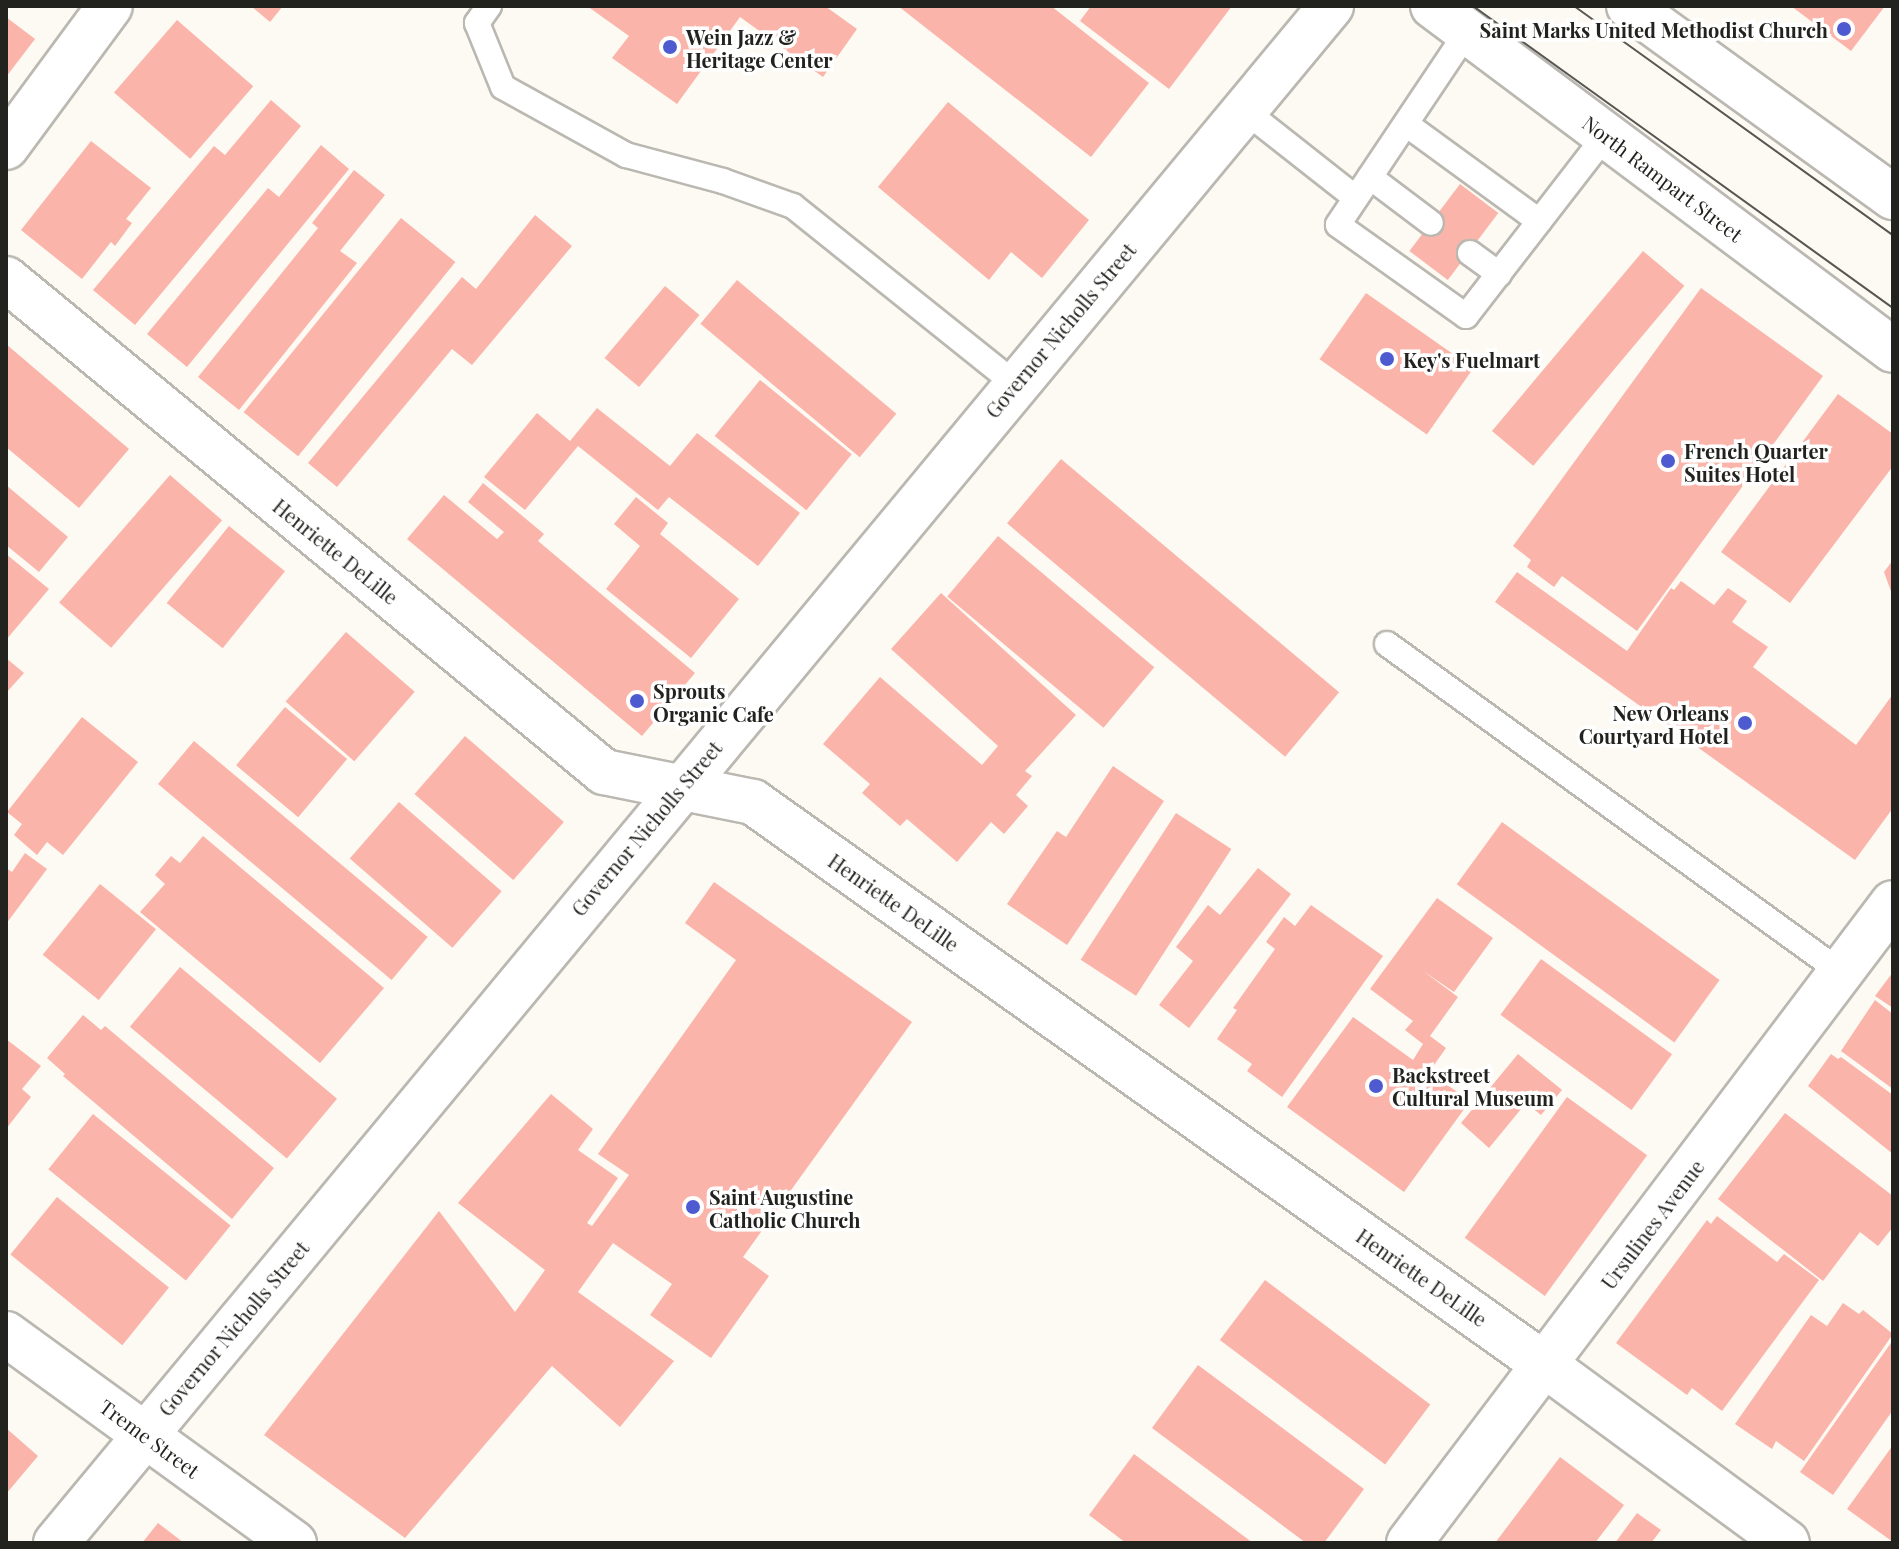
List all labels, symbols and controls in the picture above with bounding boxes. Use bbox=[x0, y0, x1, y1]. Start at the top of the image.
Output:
place label: Saint Marks United Methodist Church bbox=[1479, 17, 1828, 41]
marker: Saint Marks United Methodist Church bbox=[1835, 20, 1853, 38]
place label: Wein Jazz & Heritage Center bbox=[686, 24, 833, 71]
marker: Wein Jazz & Heritage Center bbox=[661, 38, 679, 56]
street label: North Rampart Street bbox=[1578, 110, 1748, 246]
street label: Governor Nicholls Street bbox=[980, 238, 1140, 422]
place label: Key's Fuelmart bbox=[1403, 347, 1540, 371]
marker: Key's Fuelmart bbox=[1378, 350, 1396, 368]
place label: French Quarter Suites Hotel bbox=[1684, 438, 1828, 485]
marker: French Quarter Suites Hotel bbox=[1659, 452, 1677, 470]
street label: Henriette DeLille bbox=[269, 493, 403, 609]
place label: Sprouts Organic Cafe bbox=[653, 678, 774, 725]
marker: Sprouts Organic Cafe bbox=[628, 692, 646, 710]
place label: New Orleans Courtyard Hotel bbox=[1579, 700, 1729, 747]
marker: New Orleans Courtyard Hotel bbox=[1736, 714, 1754, 732]
street label: Governor Nicholls Street bbox=[566, 736, 726, 920]
street label: Henriette DeLille bbox=[824, 848, 964, 956]
place label: Backstreet Cultural Museum bbox=[1392, 1062, 1554, 1109]
marker: Backstreet Cultural Museum bbox=[1367, 1077, 1385, 1095]
street label: Ursulines Avenue bbox=[1595, 1154, 1709, 1294]
place label: Saint Augustine Catholic Church bbox=[709, 1184, 860, 1231]
marker: Saint Augustine Catholic Church bbox=[684, 1198, 702, 1216]
street label: Henriette DeLille bbox=[1352, 1223, 1492, 1331]
street label: Governor Nicholls Street bbox=[153, 1236, 313, 1420]
street label: Treme Street bbox=[95, 1394, 205, 1482]

